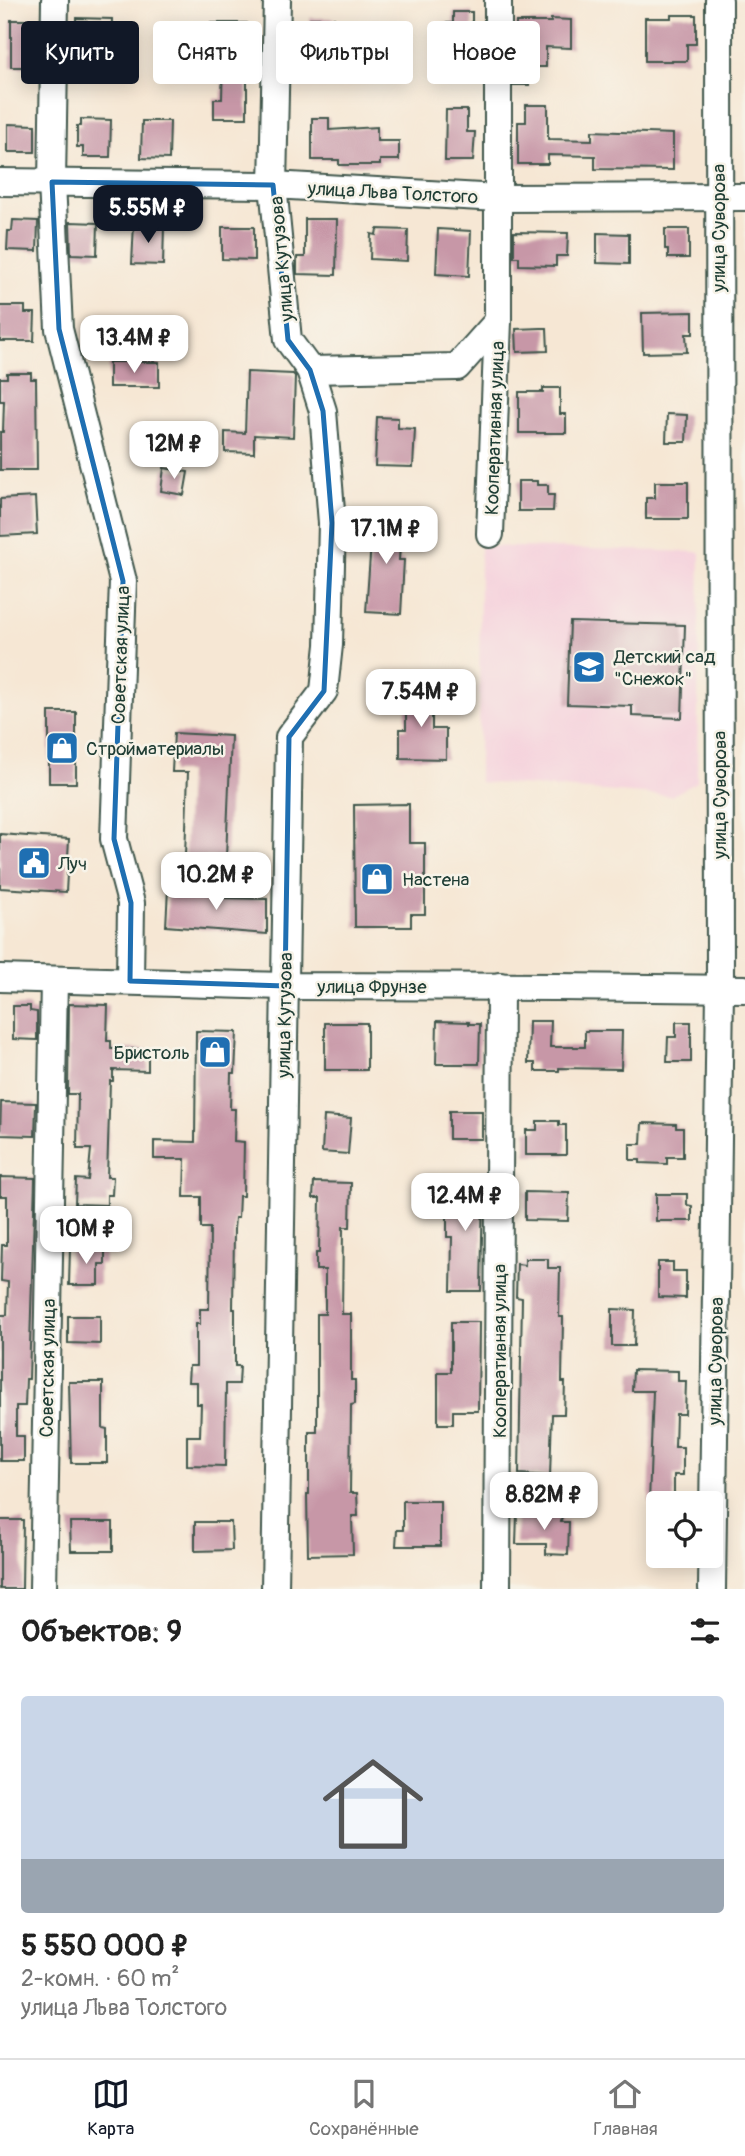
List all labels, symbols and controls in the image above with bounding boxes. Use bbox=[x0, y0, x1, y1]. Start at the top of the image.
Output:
chip: Купить bbox=[21, 21, 139, 84]
chip: Снять bbox=[153, 21, 262, 84]
chip: Фильтры bbox=[276, 21, 413, 84]
chip: Новое bbox=[427, 21, 540, 84]
street label: улица Суворова bbox=[707, 164, 731, 293]
street label: улица Льва Толстого bbox=[306, 177, 479, 209]
pin: 5.55M ₽ bbox=[83, 186, 213, 245]
text: 5.55M ₽ bbox=[109, 193, 187, 222]
street label: улица Кутузова bbox=[265, 195, 300, 324]
pin: 13.4M ₽ bbox=[69, 316, 199, 375]
text: 13.4M ₽ bbox=[96, 323, 172, 352]
street label: Кооперативная улица bbox=[480, 340, 510, 515]
pin: 12M ₽ bbox=[125, 421, 223, 481]
text: 12M ₽ bbox=[145, 429, 203, 458]
pin: 17.1M ₽ bbox=[321, 506, 451, 566]
text: 17.1M ₽ bbox=[351, 514, 421, 543]
street label: Советская улица bbox=[107, 585, 135, 725]
place label: Детский сад "Снежок" bbox=[613, 645, 716, 691]
school or university icon: Детский сад "Снежок" bbox=[570, 648, 608, 686]
pin: 7.54M ₽ bbox=[356, 670, 486, 729]
text: 7.54M ₽ bbox=[382, 677, 460, 706]
shop icon: Стройматериалы bbox=[43, 729, 81, 767]
street label: улица Суворова bbox=[708, 731, 732, 860]
place label: Стройматериалы bbox=[86, 737, 224, 761]
public building icon: Луч bbox=[15, 844, 53, 882]
place label: Луч bbox=[57, 852, 87, 876]
pin: 10.2M ₽ bbox=[151, 852, 281, 912]
text: 10.2M ₽ bbox=[177, 860, 255, 889]
shop icon: Настена bbox=[358, 860, 396, 898]
place label: Настена bbox=[402, 868, 470, 892]
street label: улица Кутузова bbox=[272, 952, 298, 1079]
street label: улица Фрунзе bbox=[316, 975, 427, 999]
shop icon: Бристоль bbox=[196, 1033, 234, 1071]
place label: Бристоль bbox=[113, 1041, 190, 1065]
pin: 12.4M ₽ bbox=[400, 1174, 530, 1233]
text: 12.4M ₽ bbox=[427, 1181, 503, 1210]
pin: 10M ₽ bbox=[37, 1206, 135, 1266]
text: 10M ₽ bbox=[56, 1214, 116, 1243]
street label: Кооперативная улица bbox=[488, 1264, 512, 1438]
street label: улица Суворова bbox=[703, 1297, 729, 1426]
street label: Советская улица bbox=[35, 1298, 61, 1438]
pin: 8.82M ₽ bbox=[479, 1472, 609, 1532]
text: 8.82M ₽ bbox=[506, 1480, 582, 1509]
map controls bbox=[646, 1491, 723, 1568]
button: locate bbox=[646, 1491, 723, 1568]
icon: filters bbox=[686, 1612, 724, 1650]
text: Объектов: 9 bbox=[21, 1613, 182, 1650]
icon: home bbox=[310, 1741, 436, 1867]
text: 5 550 000 ₽ bbox=[21, 1927, 189, 1964]
text: 2-комн. · 60 m² bbox=[21, 1964, 179, 1993]
text: улица Льва Толстого bbox=[21, 1993, 227, 2022]
tab: Карта bbox=[87, 2075, 134, 2141]
tab: Сохранённые bbox=[309, 2075, 419, 2141]
tab: Главная bbox=[593, 2075, 658, 2141]

